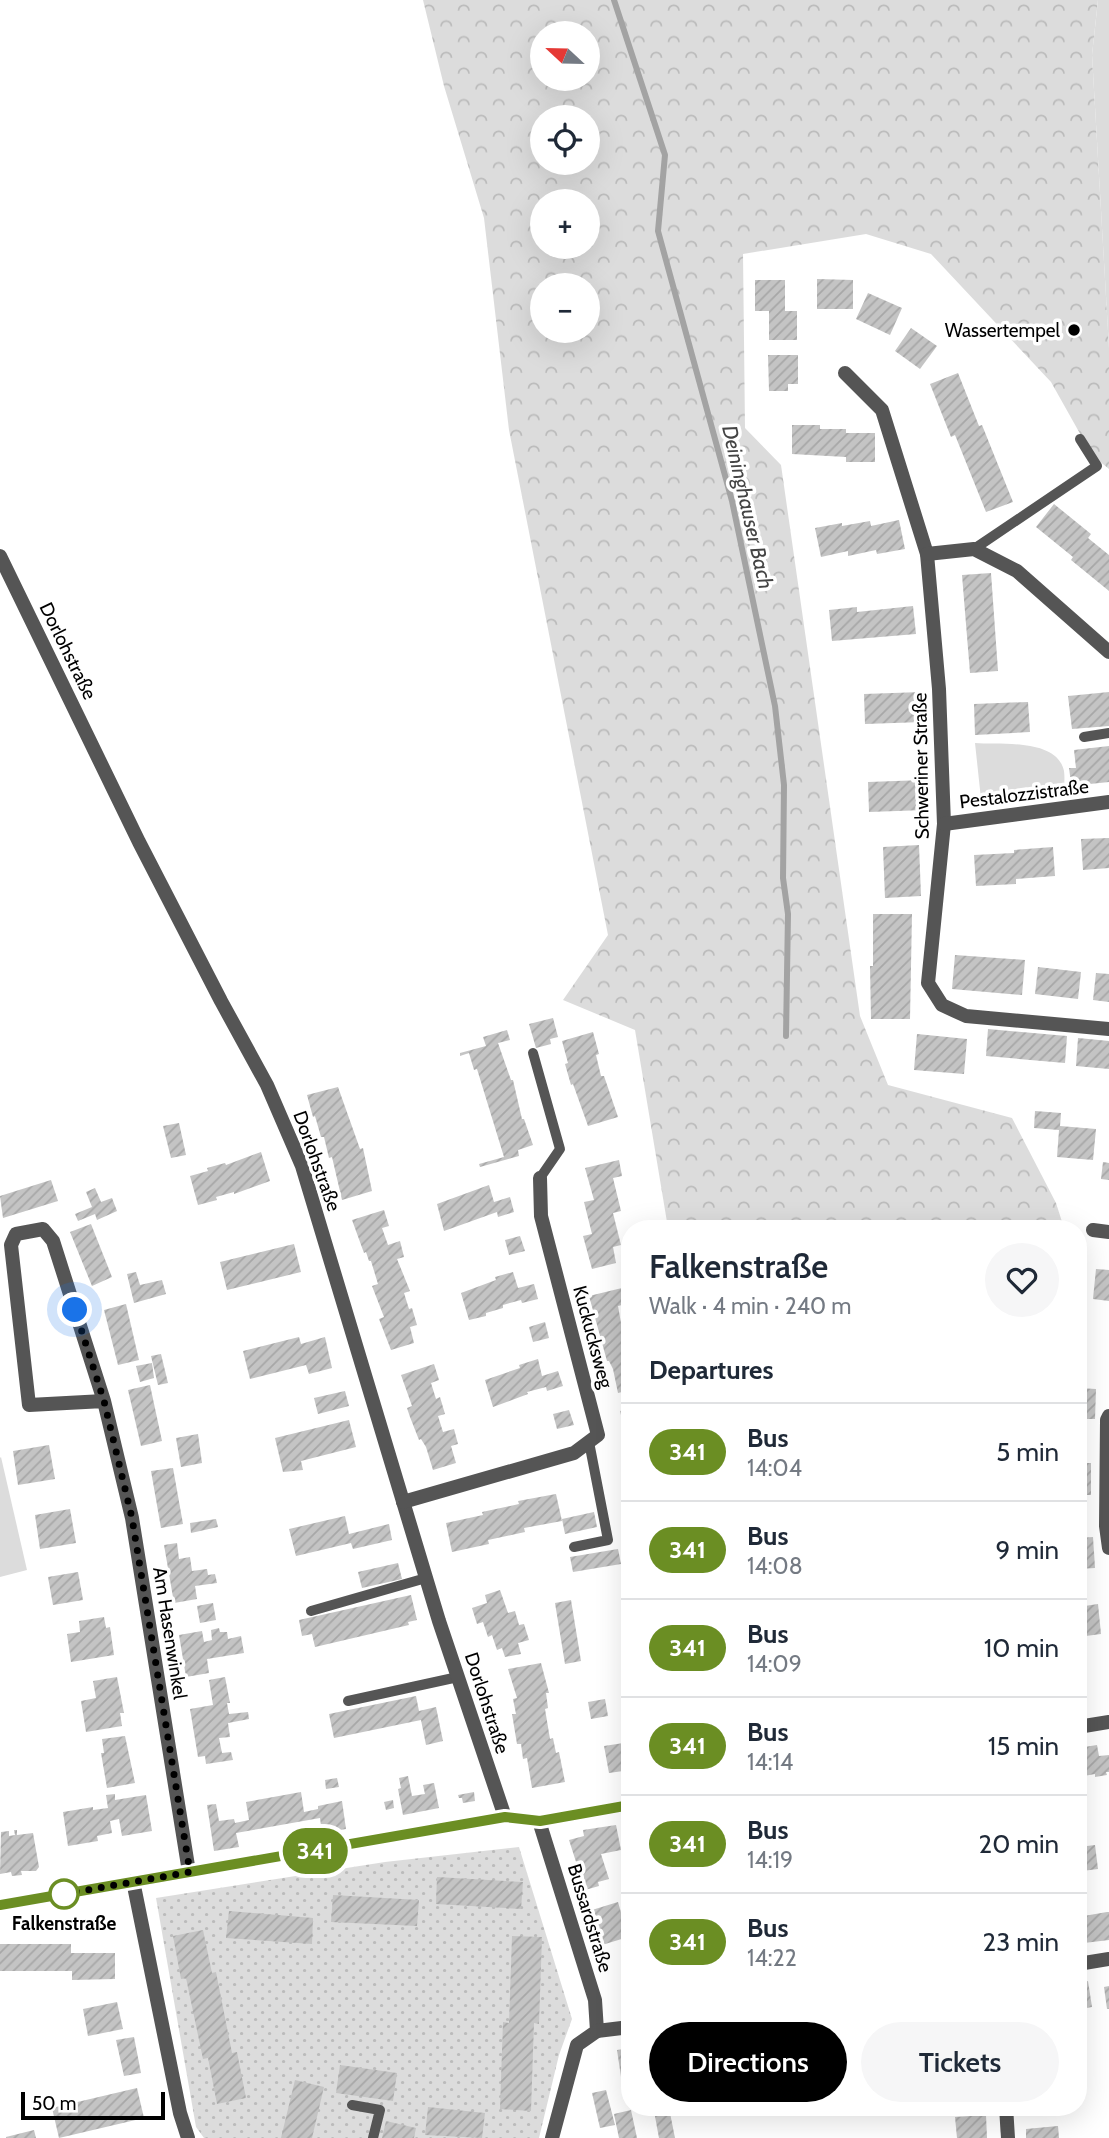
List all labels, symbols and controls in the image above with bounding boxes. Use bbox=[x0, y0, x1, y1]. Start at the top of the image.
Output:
north arrow bbox=[530, 21, 600, 91]
map controls bbox=[530, 21, 600, 343]
button: locate bbox=[530, 105, 600, 175]
button: + bbox=[530, 189, 600, 259]
button: − bbox=[530, 273, 600, 343]
place label: Wassertempel bbox=[945, 319, 1061, 342]
marker: Wassertempel bbox=[1066, 322, 1082, 338]
water label: Deininghauser Bach bbox=[717, 423, 779, 591]
street label: Dorlohstraße bbox=[35, 599, 101, 704]
street label: Schweriner Straße bbox=[908, 692, 934, 840]
street label: Pestalozzistraße bbox=[958, 775, 1090, 813]
street label: Dorlohstraße bbox=[288, 1108, 346, 1215]
button: heart bbox=[985, 1243, 1059, 1317]
text: Falkenstraße bbox=[649, 1246, 828, 1286]
street label: Kuckucksweg bbox=[568, 1283, 618, 1391]
your location bbox=[57, 1292, 92, 1327]
text: Walk · 4 min · 240 m bbox=[649, 1292, 851, 1320]
text: Departures bbox=[649, 1354, 773, 1386]
text: Bus bbox=[747, 1422, 788, 1454]
text: 5 min bbox=[996, 1436, 1059, 1468]
text: 341 bbox=[669, 1437, 706, 1466]
text: 14:04 bbox=[747, 1454, 802, 1482]
text: Bus bbox=[747, 1520, 788, 1552]
text: 9 min bbox=[996, 1534, 1059, 1566]
text: 341 bbox=[669, 1535, 706, 1564]
text: 14:08 bbox=[747, 1552, 803, 1580]
street label: Am Hasenwinkel bbox=[148, 1565, 192, 1701]
text: Bus bbox=[747, 1618, 788, 1650]
text: 10 min bbox=[984, 1632, 1059, 1664]
text: 341 bbox=[669, 1633, 706, 1662]
street label: Dorlohstraße bbox=[460, 1649, 514, 1757]
text: 14:09 bbox=[747, 1650, 802, 1678]
text: Bus bbox=[747, 1716, 788, 1748]
text: 15 min bbox=[988, 1730, 1059, 1762]
text: 341 bbox=[669, 1731, 706, 1760]
text: 14:14 bbox=[747, 1748, 793, 1776]
text: Bus bbox=[747, 1814, 788, 1846]
line badge: 341 bbox=[275, 1828, 355, 1874]
text: 20 min bbox=[979, 1828, 1059, 1860]
text: 341 bbox=[669, 1829, 706, 1858]
text: 341 bbox=[297, 1836, 333, 1865]
text: 14:19 bbox=[747, 1846, 793, 1874]
street label: Bussardstraße bbox=[563, 1861, 617, 1975]
marker: Falkenstraße bbox=[49, 1879, 79, 1909]
place label: Falkenstraße bbox=[12, 1912, 117, 1935]
text: Bus bbox=[747, 1912, 788, 1944]
text: 23 min bbox=[983, 1926, 1059, 1958]
text: 341 bbox=[669, 1927, 706, 1956]
text: 14:22 bbox=[747, 1944, 797, 1972]
button: Directions bbox=[649, 2022, 847, 2102]
button: Tickets bbox=[861, 2022, 1059, 2102]
scale bar bbox=[21, 2089, 164, 2121]
text: 50 m bbox=[32, 2092, 76, 2115]

